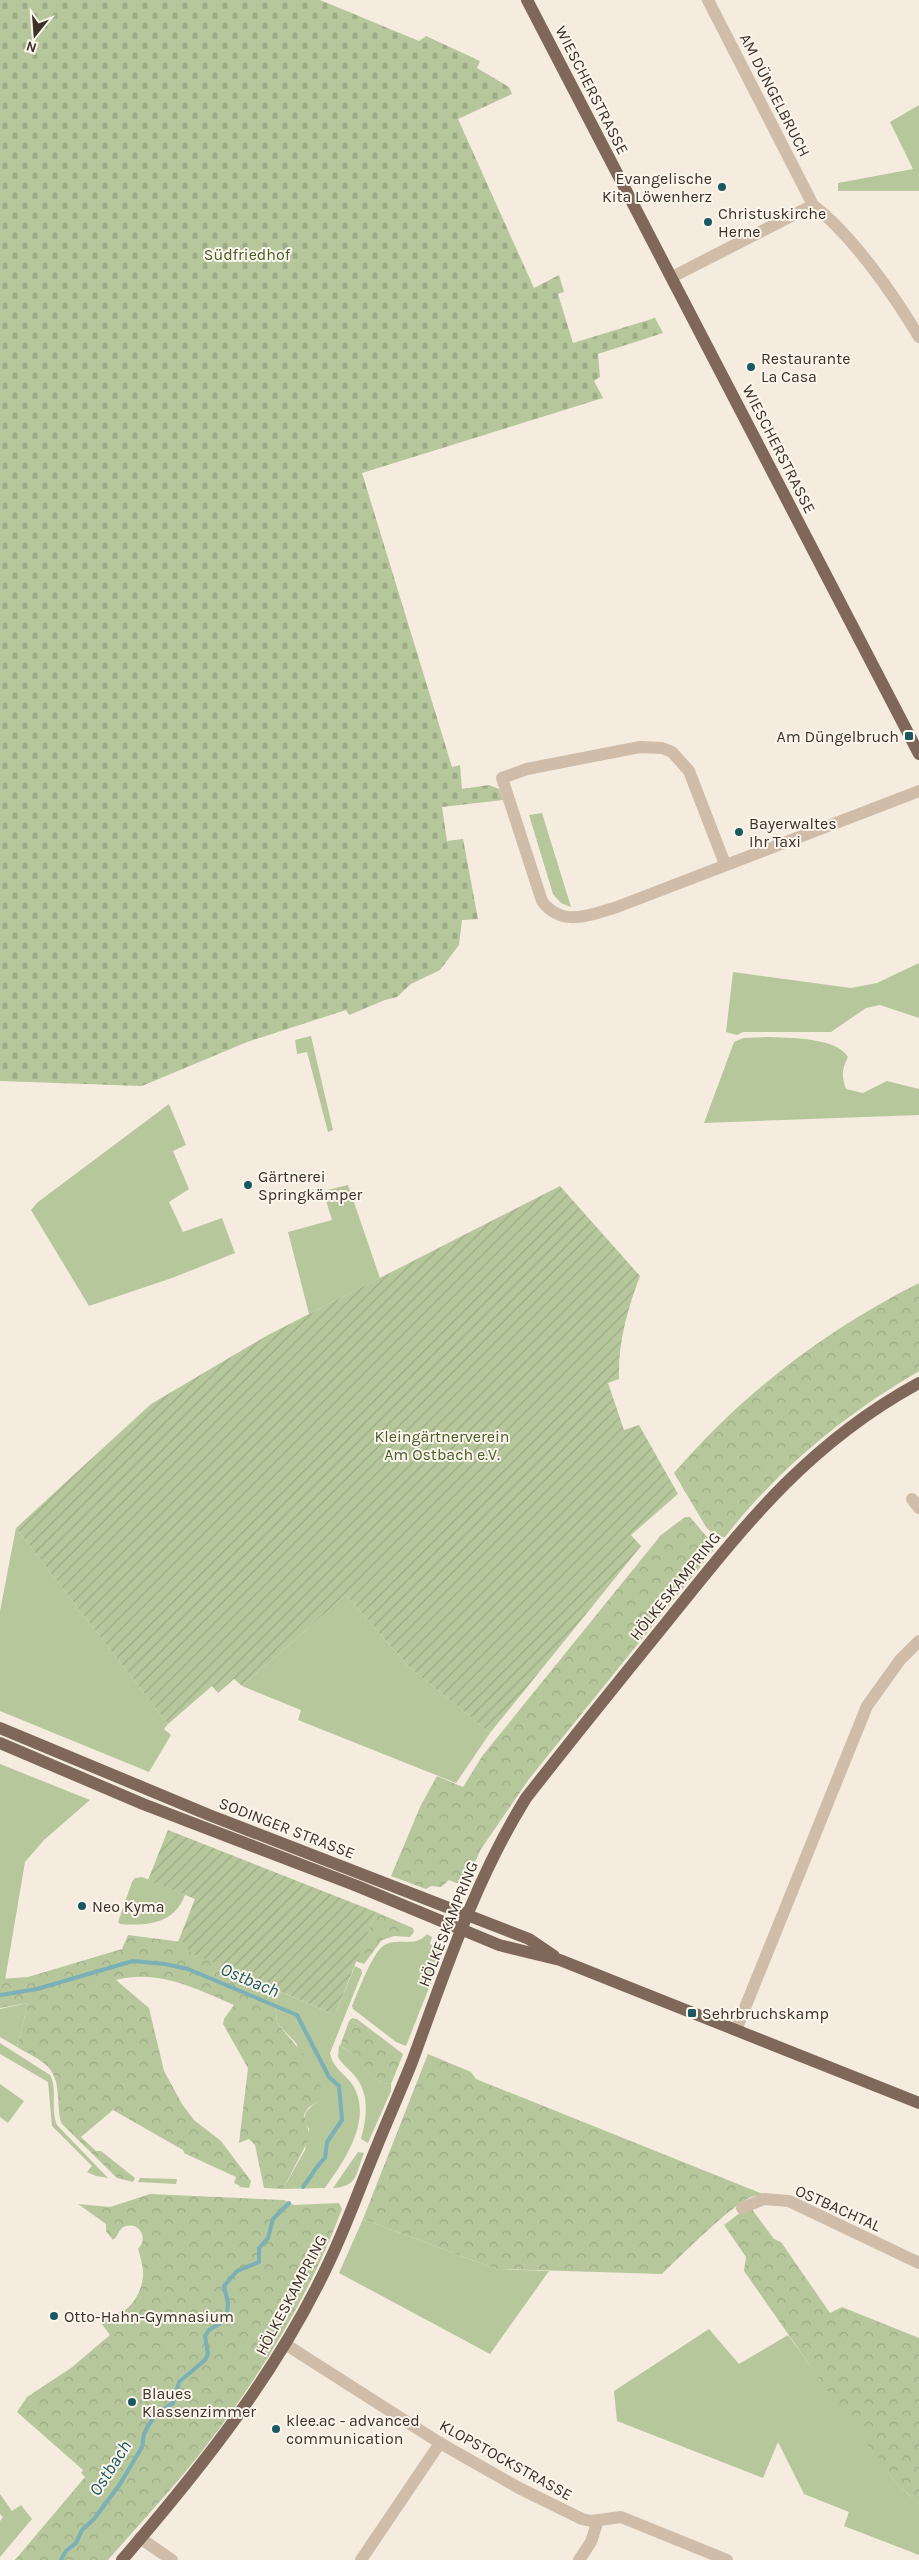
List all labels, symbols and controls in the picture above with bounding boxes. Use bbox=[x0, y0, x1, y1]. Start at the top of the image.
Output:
north arrow bbox=[10, 10, 60, 60]
street label: WIESCHERSTRASSE bbox=[551, 23, 633, 157]
street label: AM DÜNGELBRUCH bbox=[736, 30, 814, 160]
text: N bbox=[24, 37, 39, 57]
place label: Evangelische Kita Löwenherz bbox=[602, 169, 712, 206]
marker: Evangelische Kita Löwenherz bbox=[716, 181, 728, 193]
place label: Christuskirche Herne bbox=[718, 204, 826, 241]
marker: Christuskirche Herne bbox=[702, 216, 714, 228]
park label: Südfriedhof bbox=[204, 245, 291, 264]
place label: Restaurante La Casa bbox=[761, 349, 850, 386]
marker: Restaurante La Casa bbox=[745, 361, 757, 373]
street label: WIESCHERSTRASSE bbox=[738, 382, 820, 516]
place label: Am Düngelbruch bbox=[777, 727, 899, 746]
marker: Am Düngelbruch bbox=[903, 730, 915, 742]
place label: Bayerwaltes Ihr Taxi bbox=[749, 814, 837, 851]
marker: Bayerwaltes Ihr Taxi bbox=[733, 826, 745, 838]
place label: Gärtnerei Springkämper bbox=[258, 1167, 363, 1204]
marker: Gärtnerei Springkämper bbox=[242, 1179, 254, 1191]
park label: Kleingärtnerverein Am Ostbach e.V. bbox=[375, 1427, 509, 1464]
street label: HÖLKESKAMPRING bbox=[626, 1528, 724, 1644]
street label: SODINGER STRASSE bbox=[216, 1793, 358, 1863]
street label: HÖLKESKAMPRING bbox=[414, 1858, 482, 1990]
place label: Neo Kyma bbox=[92, 1897, 165, 1916]
marker: Neo Kyma bbox=[76, 1900, 88, 1912]
water label: Ostbach bbox=[217, 1958, 283, 2002]
place label: Sehrbruchskamp bbox=[702, 2004, 829, 2023]
marker: Sehrbruchskamp bbox=[686, 2007, 698, 2019]
street label: OSTBACHTAL bbox=[792, 2181, 884, 2236]
street label: HÖLKESKAMPRING bbox=[251, 2231, 331, 2359]
place label: Otto-Hahn-Gymnasium bbox=[64, 2307, 234, 2326]
marker: Otto-Hahn-Gymnasium bbox=[48, 2310, 60, 2322]
place label: Blaues Klassenzimmer bbox=[142, 2384, 256, 2421]
marker: Blaues Klassenzimmer bbox=[126, 2396, 138, 2408]
place label: klee.ac - advanced communication bbox=[286, 2411, 420, 2448]
street label: KLOPSTOCKSTRASSE bbox=[436, 2416, 576, 2504]
marker: klee.ac - advanced communication bbox=[270, 2423, 282, 2435]
water label: Ostbach bbox=[84, 2436, 136, 2500]

